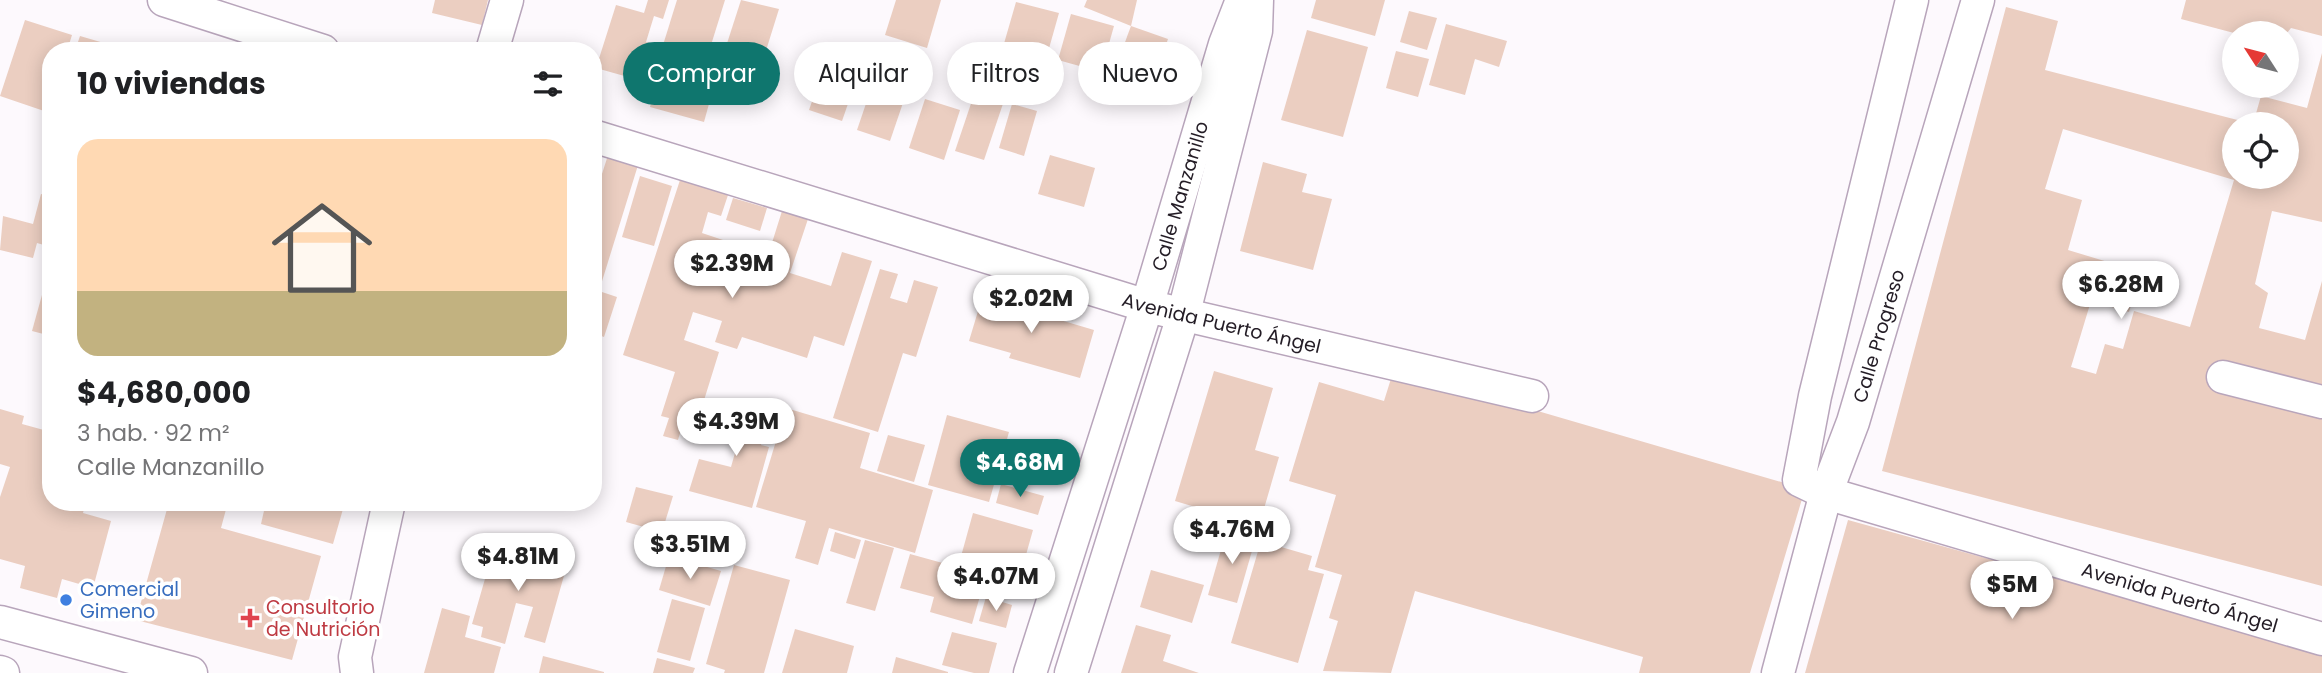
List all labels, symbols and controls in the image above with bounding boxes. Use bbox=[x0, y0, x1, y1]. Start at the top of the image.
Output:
north arrow bbox=[2222, 21, 2300, 98]
map controls bbox=[2222, 21, 2299, 189]
chip: Comprar bbox=[623, 42, 780, 105]
chip: Alquilar bbox=[794, 42, 933, 105]
chip: Filtros bbox=[947, 42, 1064, 105]
chip: Nuevo bbox=[1078, 42, 1202, 105]
text: 10 viviendas bbox=[77, 62, 266, 105]
icon: filters bbox=[529, 65, 567, 103]
button: locate bbox=[2222, 112, 2299, 189]
street label: Calle Manzanillo bbox=[1145, 118, 1215, 274]
icon: home bbox=[259, 185, 385, 311]
pin: $2.39M bbox=[675, 240, 789, 300]
text: $2.39M bbox=[690, 247, 774, 279]
pin: $6.28M bbox=[2064, 262, 2178, 321]
street label: Calle Progreso bbox=[1846, 266, 1911, 406]
text: $6.28M bbox=[2078, 268, 2164, 300]
pin: $2.02M bbox=[974, 276, 1088, 335]
text: $2.02M bbox=[989, 282, 1073, 314]
street label: Avenida Puerto Ángel bbox=[1119, 286, 1324, 360]
text: $4,680,000 bbox=[77, 371, 251, 414]
pin: $4.39M bbox=[679, 398, 793, 458]
text: $4.39M bbox=[693, 405, 779, 437]
text: 3 hab. · 92 m² bbox=[77, 417, 230, 449]
pin: $4.68M bbox=[963, 440, 1077, 499]
text: $4.68M bbox=[976, 446, 1064, 478]
text: Calle Manzanillo bbox=[77, 451, 265, 483]
pin: $4.76M bbox=[1175, 506, 1289, 566]
text: $4.76M bbox=[1189, 513, 1275, 545]
pin: $3.51M bbox=[633, 522, 747, 581]
text: $3.51M bbox=[650, 528, 730, 560]
pin: $4.81M bbox=[461, 534, 575, 593]
text: $4.81M bbox=[477, 540, 559, 572]
pin: $4.07M bbox=[939, 554, 1053, 613]
street label: Avenida Puerto Ángel bbox=[2078, 555, 2281, 639]
text: $4.07M bbox=[953, 560, 1039, 592]
pin: $5M bbox=[1978, 562, 2046, 621]
text: $5M bbox=[1986, 568, 2038, 600]
place label: Comercial Gimeno bbox=[80, 576, 179, 625]
marker: Comercial Gimeno bbox=[58, 592, 74, 608]
place label: Consultorio de Nutrición bbox=[266, 594, 380, 643]
marker: Consultorio de Nutrición bbox=[240, 608, 260, 628]

